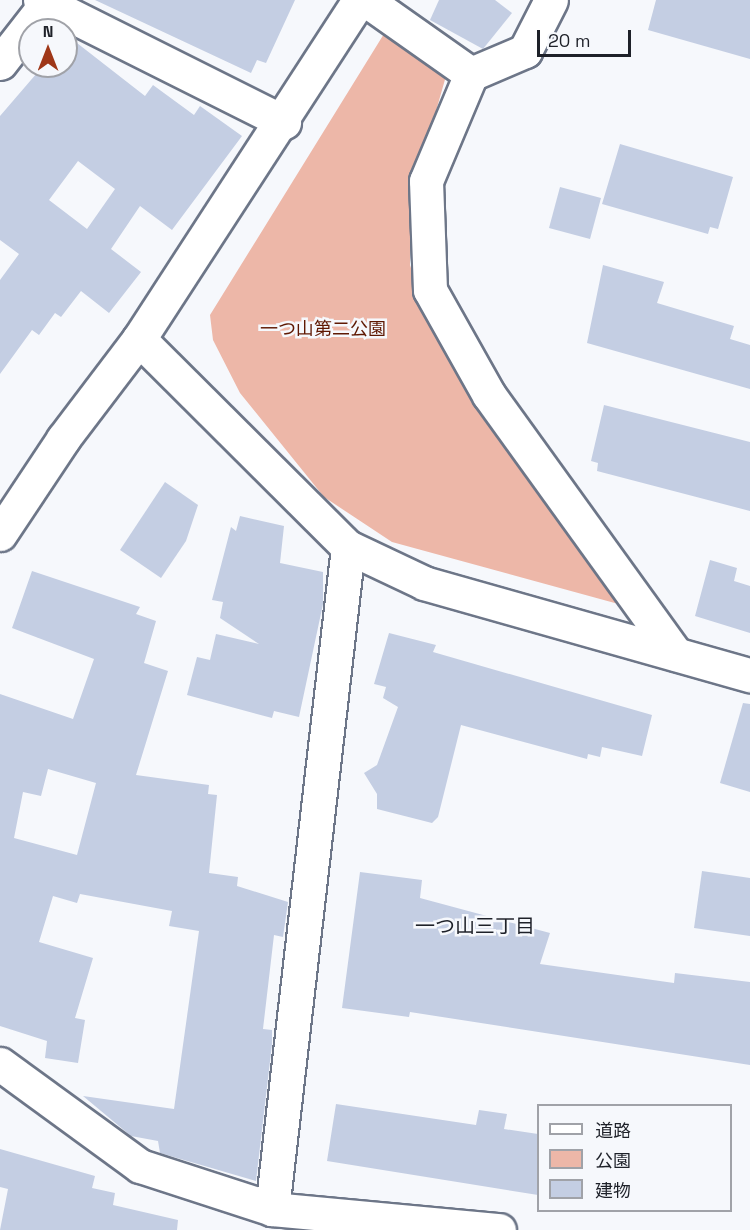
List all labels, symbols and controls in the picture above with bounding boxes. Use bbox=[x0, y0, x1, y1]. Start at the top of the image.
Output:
north arrow bbox=[18, 18, 78, 78]
scale bar bbox=[540, 18, 634, 56]
text: N bbox=[43, 21, 53, 42]
text: 20 m bbox=[548, 29, 591, 52]
park label: 一つ山第二公園 bbox=[260, 318, 386, 340]
district label: 一つ山三丁目 bbox=[415, 914, 535, 938]
legend bbox=[537, 1104, 732, 1212]
text: 道路 bbox=[595, 1119, 631, 1142]
text: 公園 bbox=[595, 1149, 631, 1172]
text: 建物 bbox=[595, 1179, 631, 1202]

